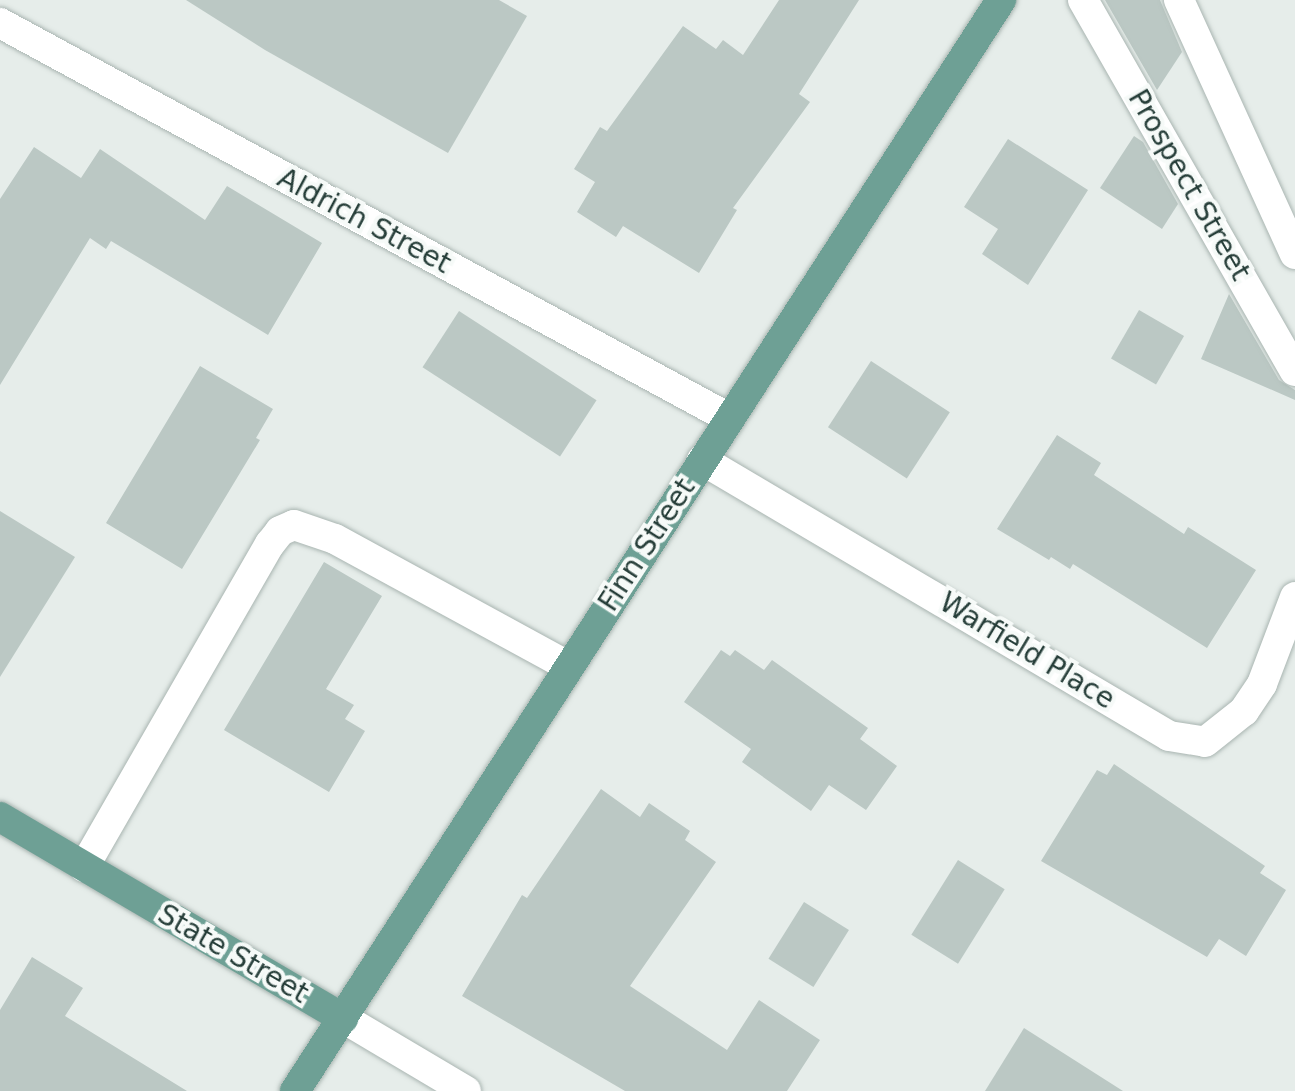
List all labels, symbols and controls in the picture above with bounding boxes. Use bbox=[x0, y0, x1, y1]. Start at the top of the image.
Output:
street label: Prospect Street bbox=[1121, 84, 1257, 286]
street label: Aldrich Street bbox=[272, 161, 456, 281]
street label: Finn Street bbox=[592, 472, 702, 618]
street label: Warfield Place bbox=[933, 586, 1121, 716]
street label: State Street bbox=[152, 897, 314, 1011]

